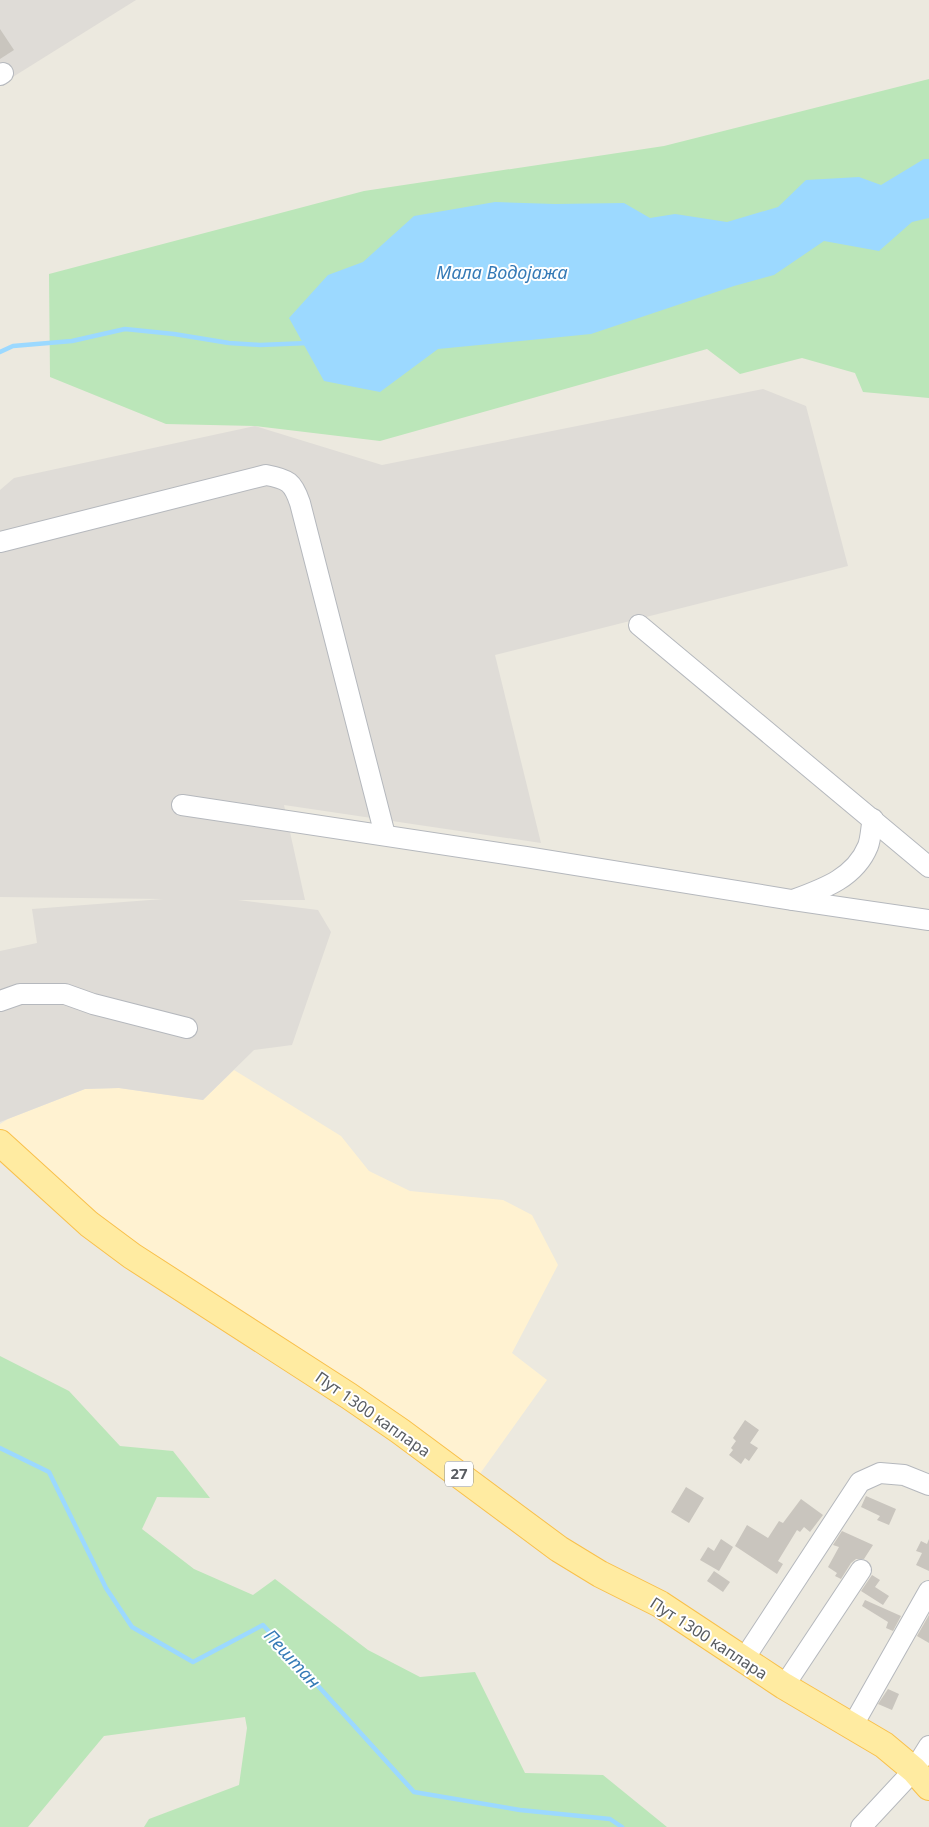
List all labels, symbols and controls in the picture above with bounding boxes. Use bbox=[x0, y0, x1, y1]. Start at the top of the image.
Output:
water label: Мала Водојажа bbox=[436, 260, 568, 284]
street label: Пут 1300 каплара bbox=[311, 1366, 435, 1462]
road number: 27 bbox=[445, 1462, 473, 1486]
street label: Пут 1300 каплара bbox=[646, 1592, 772, 1684]
water label: Пештан bbox=[259, 1624, 326, 1693]

